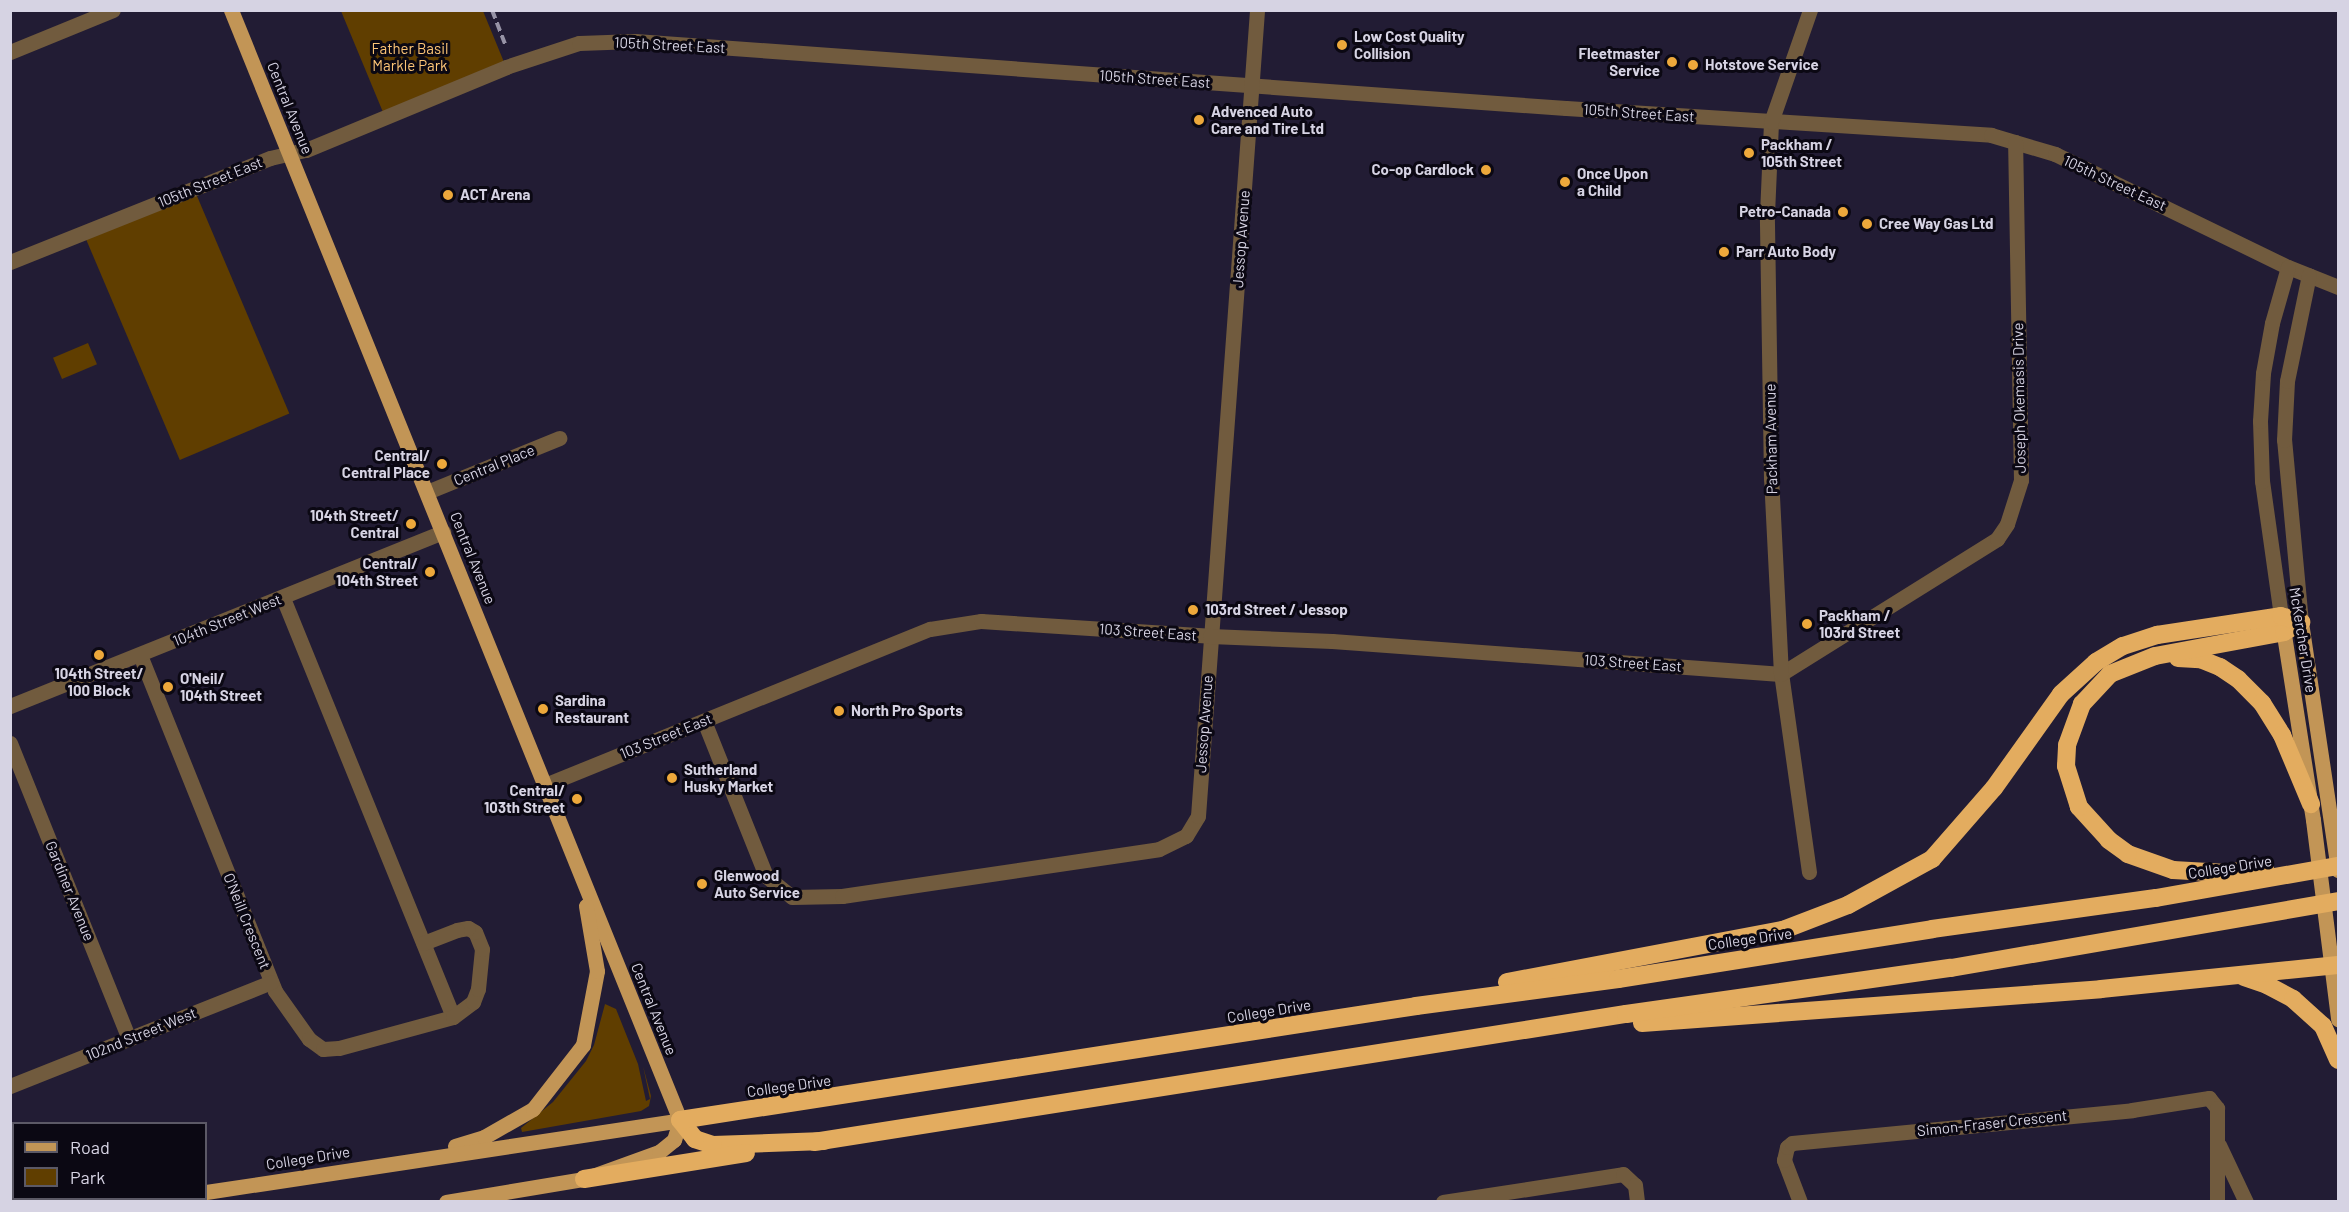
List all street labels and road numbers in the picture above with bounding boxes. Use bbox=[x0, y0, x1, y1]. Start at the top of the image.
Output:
street label: 105th Street East bbox=[614, 33, 726, 57]
street label: Central Avenue bbox=[263, 59, 317, 157]
street label: 105th Street East bbox=[1099, 66, 1211, 92]
street label: 105th Street East bbox=[1583, 100, 1695, 126]
street label: 105th Street East bbox=[2061, 151, 2169, 215]
street label: 105th Street East bbox=[155, 153, 265, 211]
street label: Jessop Avenue bbox=[1229, 190, 1253, 288]
street label: Joseph Okemasis Drive bbox=[2009, 323, 2029, 473]
street label: Packham Avenue bbox=[1761, 384, 1781, 494]
street label: Central Place bbox=[451, 441, 537, 489]
street label: Central Avenue bbox=[446, 509, 500, 607]
street label: McKercher Drive bbox=[2286, 586, 2320, 694]
street label: 104th Street West bbox=[170, 590, 284, 650]
street label: 103 Street East bbox=[1099, 620, 1197, 644]
street label: 103 Street East bbox=[1584, 651, 1682, 675]
street label: Jessop Avenue bbox=[1192, 675, 1216, 773]
street label: 103 Street East bbox=[617, 709, 715, 763]
street label: Gardiner Avenue bbox=[42, 838, 98, 944]
street label: College Drive bbox=[2187, 851, 2273, 883]
street label: O'Neill Crescent bbox=[220, 870, 274, 972]
street label: College Drive bbox=[1707, 924, 1793, 954]
street label: Central Avenue bbox=[627, 960, 681, 1058]
street label: College Drive bbox=[1226, 995, 1312, 1027]
street label: 102nd Street West bbox=[83, 1004, 199, 1064]
street label: College Drive bbox=[746, 1071, 832, 1101]
street label: Simon-Fraser Crescent bbox=[1916, 1106, 2068, 1140]
street label: College Drive bbox=[265, 1142, 351, 1174]

